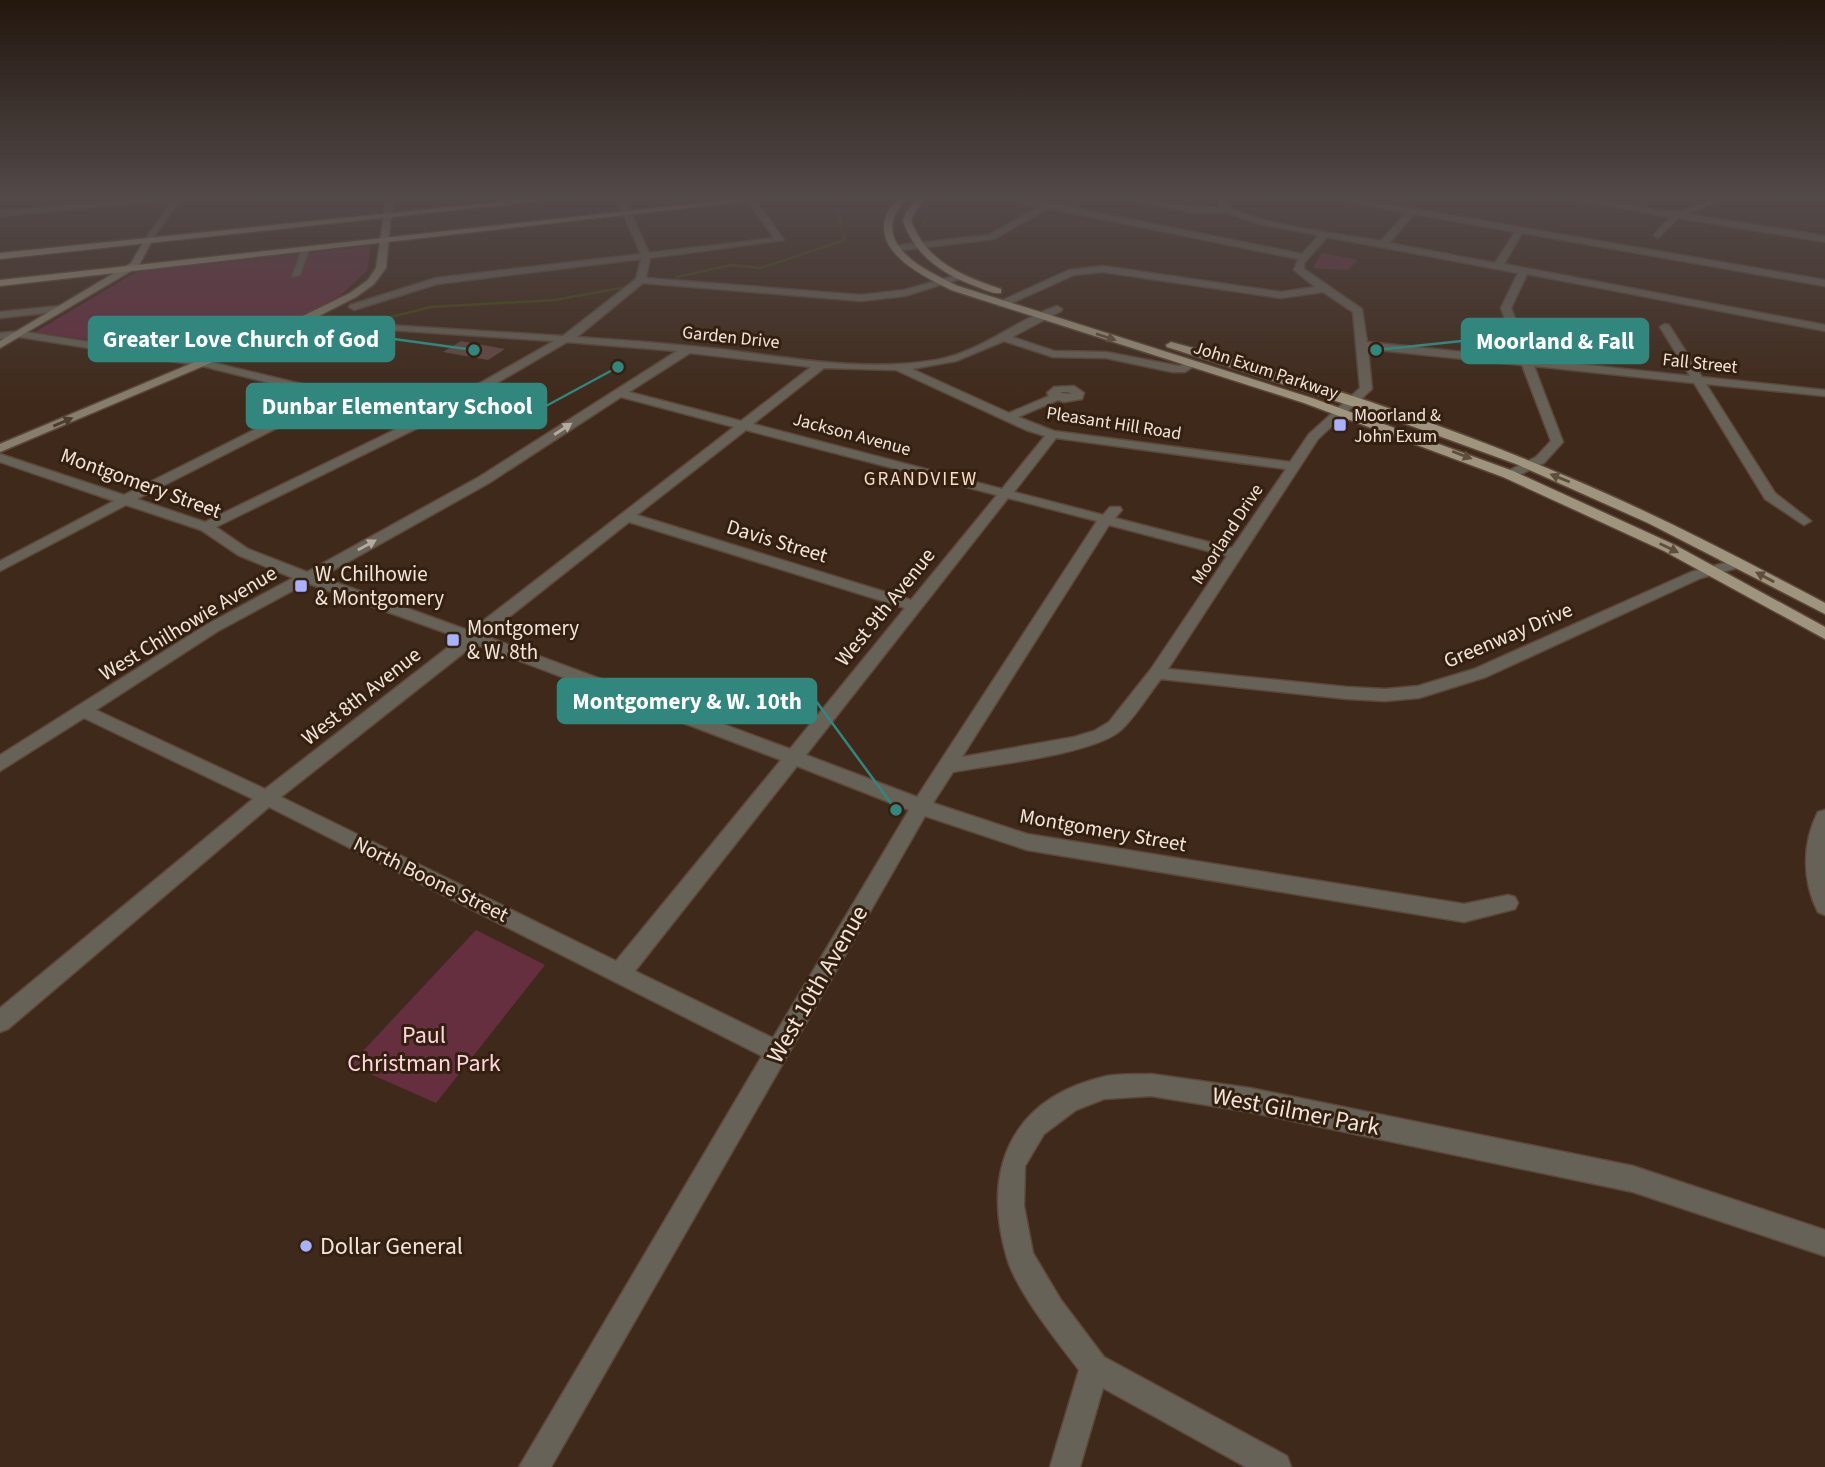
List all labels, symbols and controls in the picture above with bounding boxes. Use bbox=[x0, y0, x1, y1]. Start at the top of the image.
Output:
callout: Greater Love Church of God bbox=[89, 317, 394, 361]
callout: Moorland & Fall bbox=[1462, 319, 1648, 363]
street label: Garden Drive bbox=[681, 320, 781, 355]
text: Greater Love Church of God bbox=[103, 323, 379, 356]
text: Moorland & Fall bbox=[1476, 325, 1635, 358]
one-way arrow bbox=[1096, 333, 1117, 343]
street label: John Exum Parkway bbox=[1190, 335, 1342, 406]
street label: Fall Street bbox=[1661, 347, 1739, 380]
callout: Dunbar Elementary School bbox=[247, 384, 546, 428]
text: Dunbar Elementary School bbox=[262, 390, 533, 423]
street label: Pleasant Hill Road bbox=[1045, 400, 1183, 446]
place label: Moorland & John Exum bbox=[1354, 403, 1441, 449]
street label: Jackson Avenue bbox=[790, 407, 914, 462]
one-way arrow bbox=[53, 416, 74, 427]
marker: Moorland & John Exum bbox=[1332, 417, 1348, 433]
one-way arrow bbox=[554, 422, 572, 436]
street label: Montgomery Street bbox=[56, 440, 226, 526]
one-way arrow bbox=[1451, 450, 1472, 461]
district label: GRANDVIEW bbox=[864, 466, 978, 493]
one-way arrow bbox=[1549, 473, 1570, 484]
street label: Moorland Drive bbox=[1186, 479, 1269, 589]
street label: Davis Street bbox=[723, 511, 831, 571]
one-way arrow bbox=[358, 539, 377, 551]
street label: West 9th Avenue bbox=[828, 541, 942, 673]
one-way arrow bbox=[1659, 543, 1679, 554]
street label: West Chilhowie Avenue bbox=[93, 558, 283, 688]
place label: W. Chilhowie & Montgomery bbox=[315, 559, 444, 613]
one-way arrow bbox=[1755, 571, 1775, 583]
marker: W. Chilhowie & Montgomery bbox=[293, 578, 309, 594]
street label: Greenway Drive bbox=[1439, 594, 1577, 676]
place label: Montgomery & W. 8th bbox=[467, 613, 579, 667]
marker: Montgomery & W. 8th bbox=[445, 632, 461, 648]
street label: West 8th Avenue bbox=[295, 640, 427, 752]
callout: Montgomery & W. 10th bbox=[558, 679, 816, 723]
text: Montgomery & W. 10th bbox=[572, 685, 802, 718]
street label: Montgomery Street bbox=[1017, 801, 1189, 859]
street label: North Boone Street bbox=[349, 829, 513, 929]
street label: West 10th Avenue bbox=[758, 899, 877, 1070]
park label: Paul Christman Park bbox=[347, 1018, 501, 1081]
street label: West Gilmer Park bbox=[1209, 1078, 1383, 1145]
place label: Dollar General bbox=[320, 1229, 463, 1264]
marker: Dollar General bbox=[298, 1238, 314, 1254]

